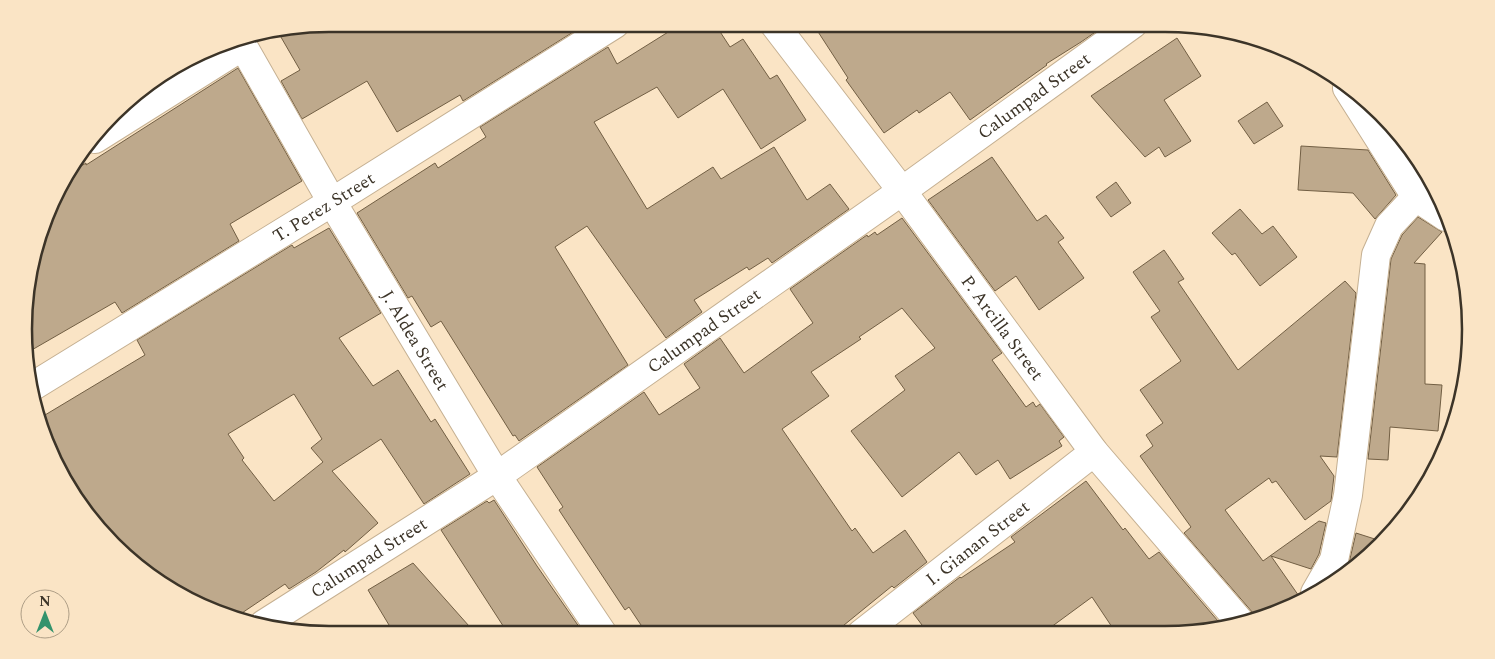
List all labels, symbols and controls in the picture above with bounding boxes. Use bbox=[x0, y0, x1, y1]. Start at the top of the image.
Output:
street label: Calumpad Street bbox=[972, 46, 1096, 146]
street label: T. Perez Street bbox=[268, 165, 380, 249]
street label: P. Arcilla Street bbox=[954, 269, 1050, 386]
street label: Calumpad Street bbox=[642, 281, 767, 380]
street label: J. Aldea Street bbox=[374, 285, 456, 396]
street label: I. Gianan Street bbox=[920, 494, 1036, 593]
street label: Calumpad Street bbox=[305, 511, 433, 605]
north arrow bbox=[20, 589, 70, 639]
text: N bbox=[39, 591, 51, 612]

